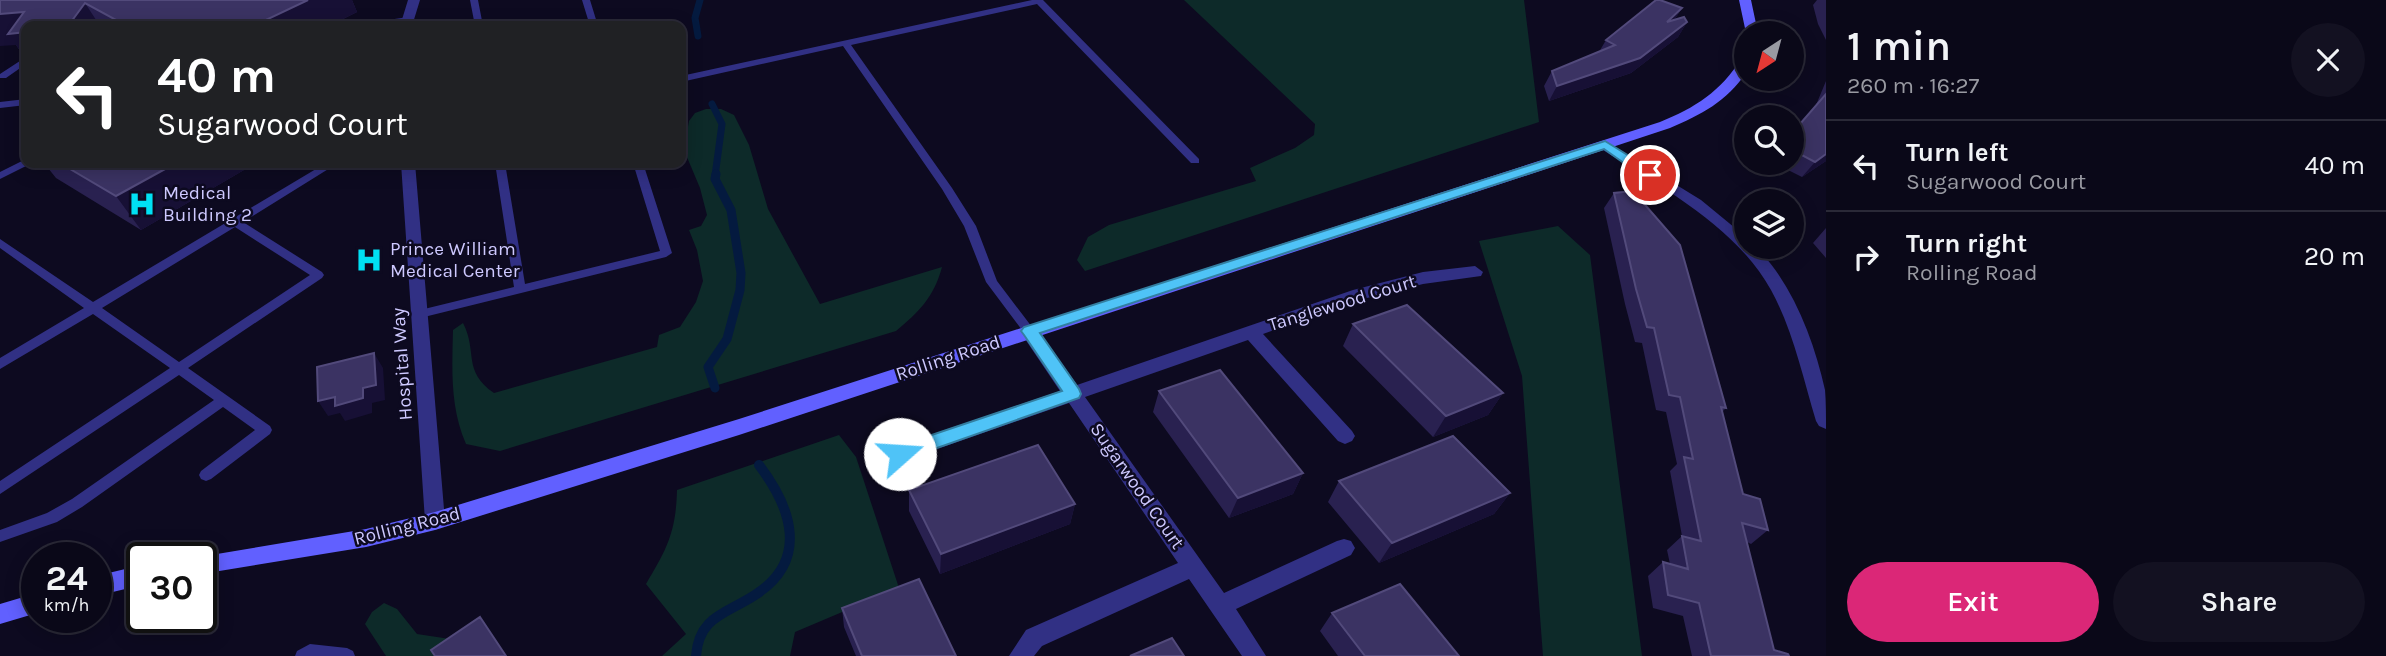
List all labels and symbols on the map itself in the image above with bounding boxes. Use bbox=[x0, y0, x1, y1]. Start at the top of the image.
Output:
north arrow bbox=[1734, 21, 1804, 91]
pin bbox=[1620, 145, 1680, 205]
place label: Medical Building 2 bbox=[163, 182, 252, 226]
hospital icon: Medical Building 2 bbox=[127, 189, 157, 219]
place label: Prince William Medical Center bbox=[390, 238, 520, 282]
hospital icon: Prince William Medical Center bbox=[354, 245, 384, 275]
street label: Tanglewood Court bbox=[1265, 270, 1419, 336]
street label: Hospital Way bbox=[387, 307, 417, 421]
street label: Rolling Road bbox=[893, 331, 1003, 385]
position arrow bbox=[863, 417, 937, 491]
street label: Sugarwood Court bbox=[1085, 419, 1189, 553]
street label: Rolling Road bbox=[352, 502, 462, 550]
speed limit sign: 30 bbox=[126, 542, 217, 633]

